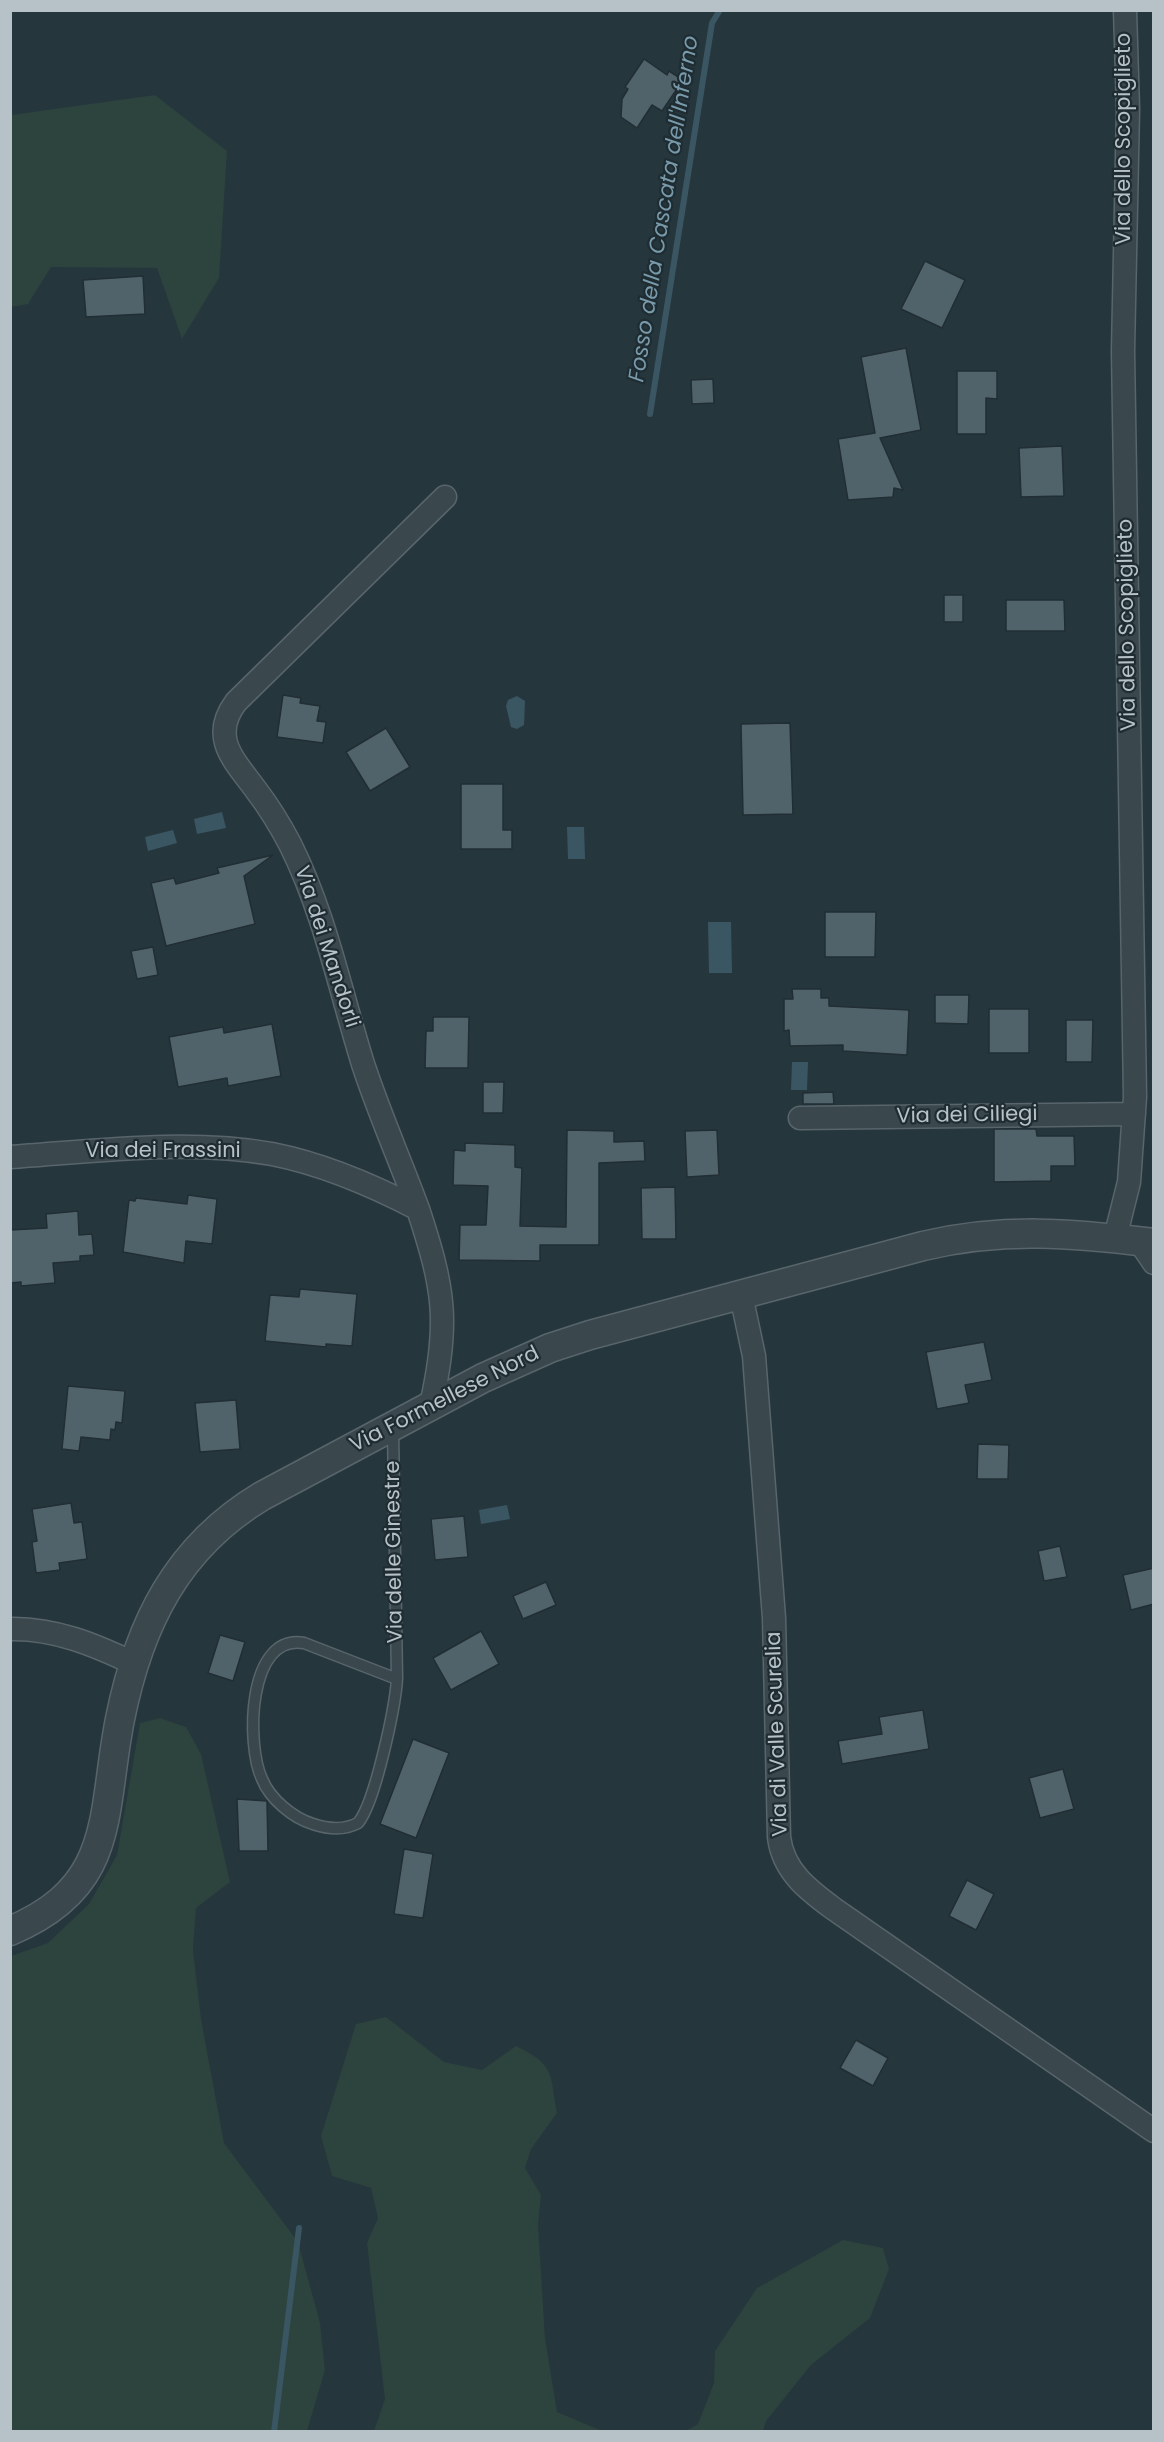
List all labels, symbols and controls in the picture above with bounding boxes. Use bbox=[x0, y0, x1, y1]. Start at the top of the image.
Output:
street label: Via dello Scopiglieto bbox=[1112, 33, 1138, 245]
water label: Fosso della Cascata dell'Inferno bbox=[625, 34, 705, 384]
street label: Via dello Scopiglieto bbox=[1114, 519, 1142, 731]
street label: Via dei Mandorli bbox=[288, 863, 364, 1031]
street label: Via dei Ciliegi bbox=[896, 1102, 1038, 1130]
street label: Via dei Frassini bbox=[85, 1139, 241, 1165]
street label: Via Formellese Nord bbox=[346, 1341, 544, 1459]
street label: Via delle Ginestre bbox=[381, 1460, 409, 1644]
street label: Via di Valle Scurelia bbox=[762, 1631, 794, 1837]

